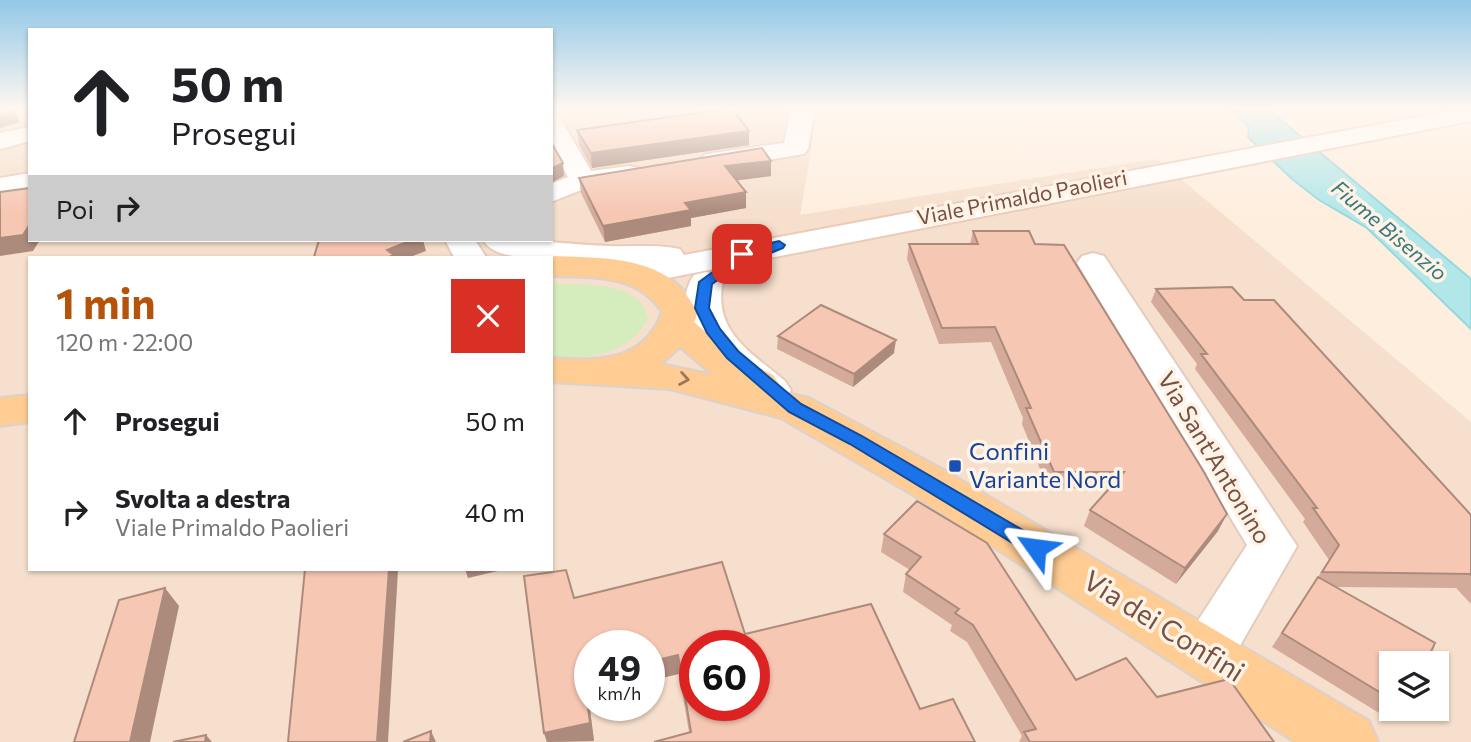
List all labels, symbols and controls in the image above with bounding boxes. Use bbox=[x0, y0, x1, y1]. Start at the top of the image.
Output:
text: 50 m bbox=[171, 52, 284, 112]
icon: ahead bbox=[56, 56, 147, 147]
text: Prosegui bbox=[171, 112, 297, 152]
street label: Viale Primaldo Paolieri bbox=[914, 164, 1129, 229]
water label: Fiume Bisenzio bbox=[1327, 174, 1453, 285]
icon: right bbox=[108, 189, 146, 227]
text: Poi bbox=[56, 193, 94, 224]
pin bbox=[712, 224, 772, 284]
icon: arrive bbox=[723, 235, 761, 273]
text: 1 min bbox=[56, 276, 156, 328]
button: close bbox=[451, 279, 525, 353]
text: 120 m · 22:00 bbox=[56, 328, 193, 356]
street label: Via Sant'Antonino bbox=[1152, 366, 1278, 549]
one-way arrow bbox=[678, 371, 690, 386]
icon: ahead bbox=[56, 402, 94, 440]
text: Prosegui bbox=[115, 405, 220, 436]
text: 50 m bbox=[465, 405, 525, 436]
place label: Confini Variante Nord bbox=[969, 436, 1121, 493]
marker: Confini Variante Nord bbox=[947, 458, 963, 474]
text: Svolta a destra bbox=[115, 482, 290, 513]
icon: right bbox=[56, 493, 94, 531]
text: 40 m bbox=[465, 496, 525, 527]
position arrow bbox=[999, 511, 1073, 585]
text: Viale Primaldo Paolieri bbox=[115, 513, 349, 541]
street label: Via dei Confini bbox=[1078, 562, 1251, 688]
speed limit sign: 60 bbox=[679, 630, 770, 721]
text: 49 bbox=[598, 645, 641, 688]
map controls bbox=[1379, 651, 1449, 721]
button: layers bbox=[1379, 651, 1449, 721]
text: km/h bbox=[598, 682, 641, 704]

